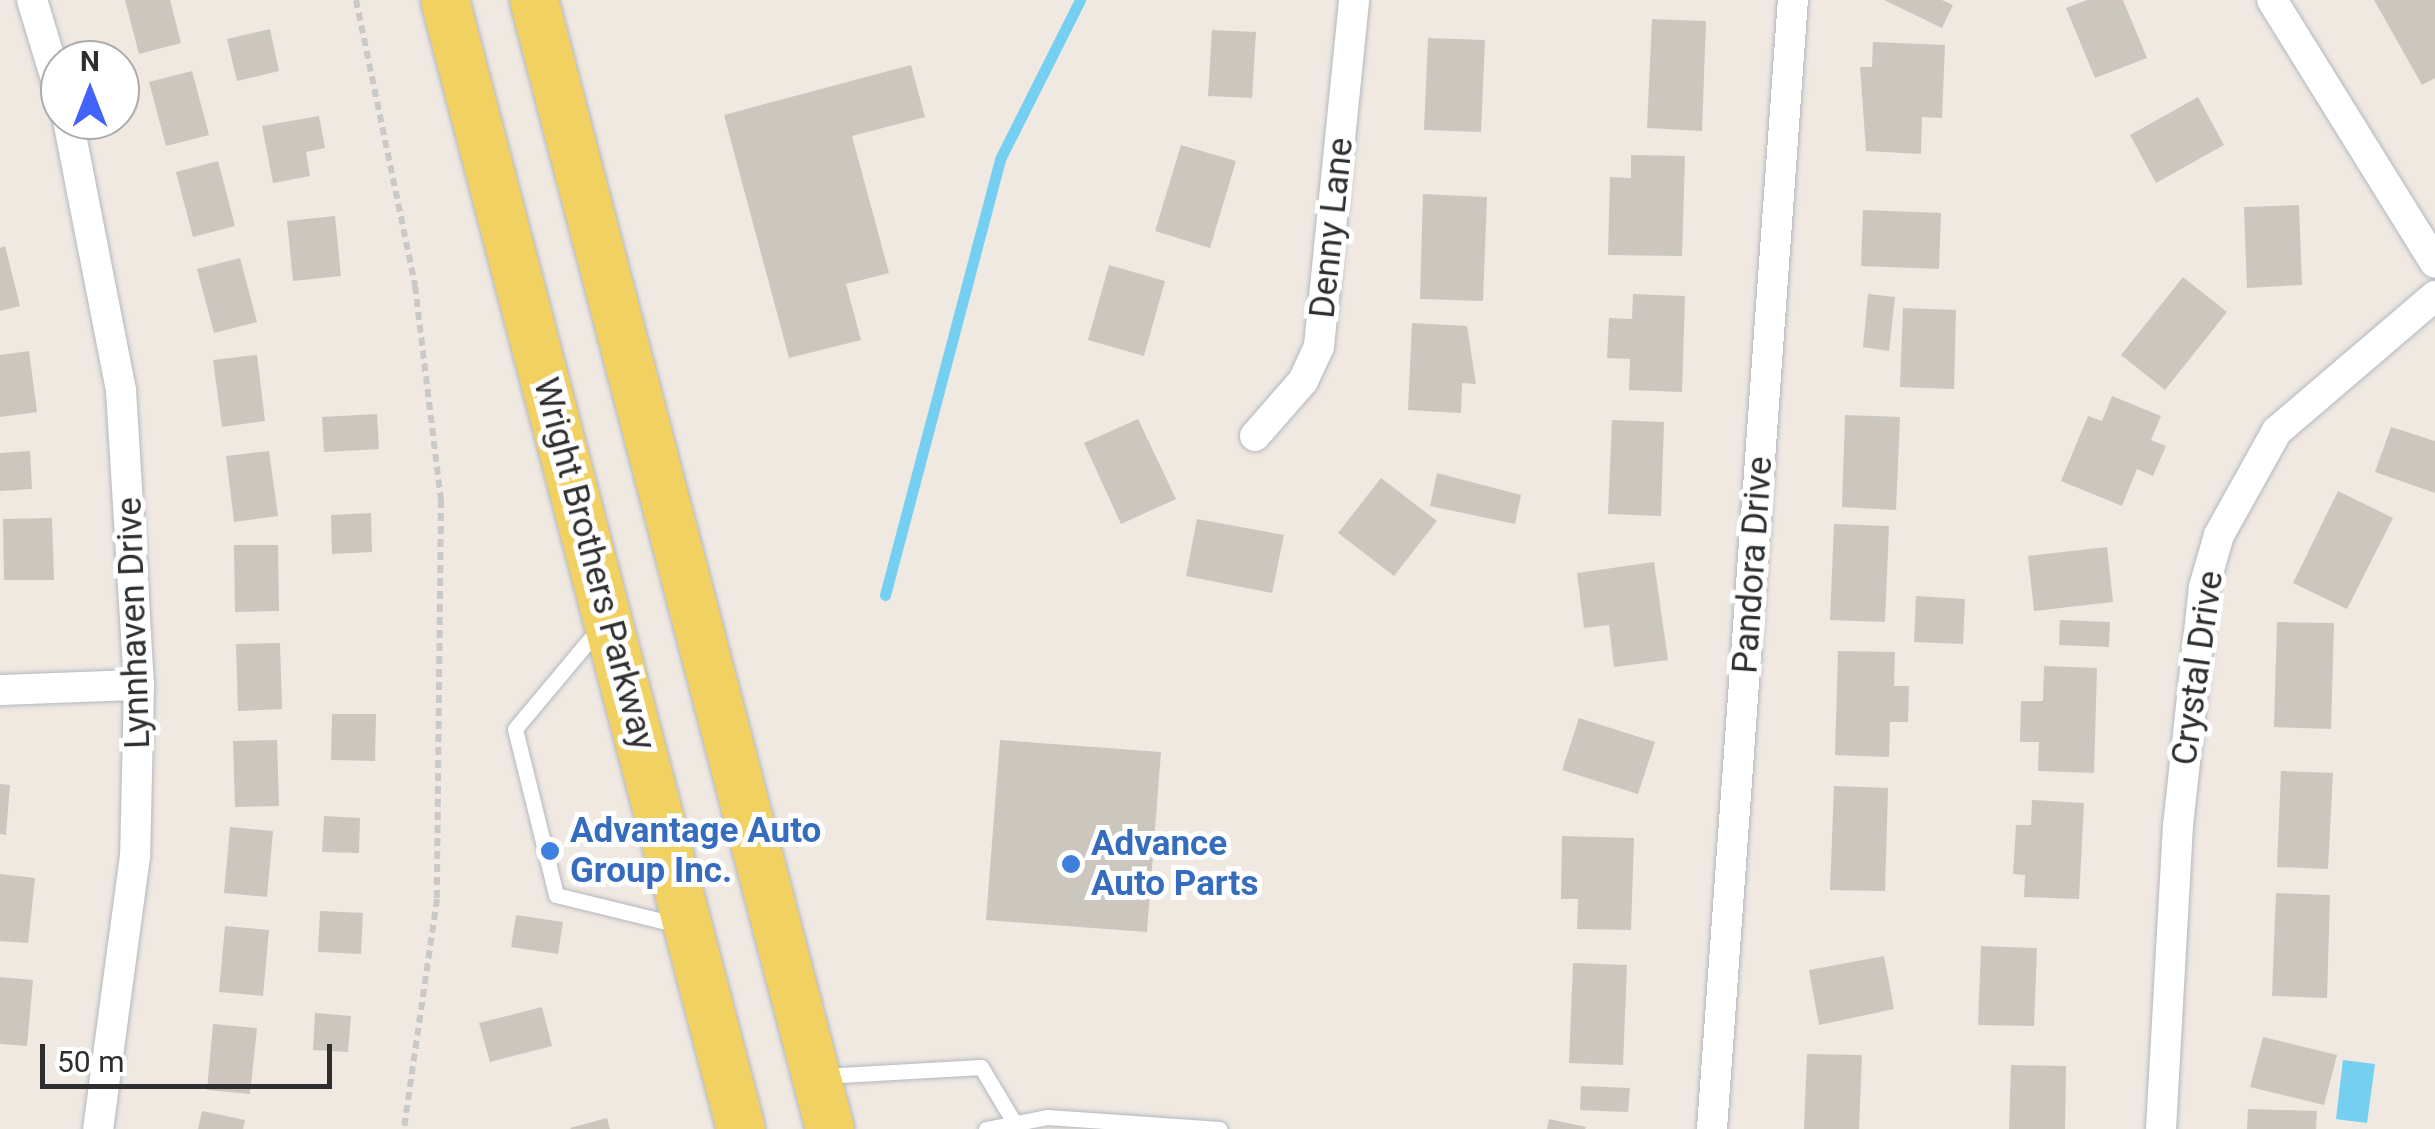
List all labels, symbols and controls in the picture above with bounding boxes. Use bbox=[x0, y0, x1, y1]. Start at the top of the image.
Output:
north arrow bbox=[40, 40, 140, 140]
text: N bbox=[80, 45, 100, 78]
street label: Denny Lane bbox=[1302, 136, 1362, 320]
street label: Wright Brothers Parkway bbox=[524, 373, 664, 755]
street label: Pandora Drive bbox=[1724, 455, 1782, 675]
street label: Lynnhaven Drive bbox=[109, 496, 159, 750]
street label: Crystal Drive bbox=[2164, 568, 2232, 768]
place label: Advantage Auto Group Inc. bbox=[570, 810, 821, 892]
place label: Advance Auto Parts bbox=[1091, 823, 1258, 905]
marker: Advantage Auto Group Inc. bbox=[539, 840, 561, 862]
marker: Advance Auto Parts bbox=[1060, 853, 1082, 875]
scale bar bbox=[45, 1024, 338, 1086]
text: 50 m bbox=[57, 1044, 124, 1079]

